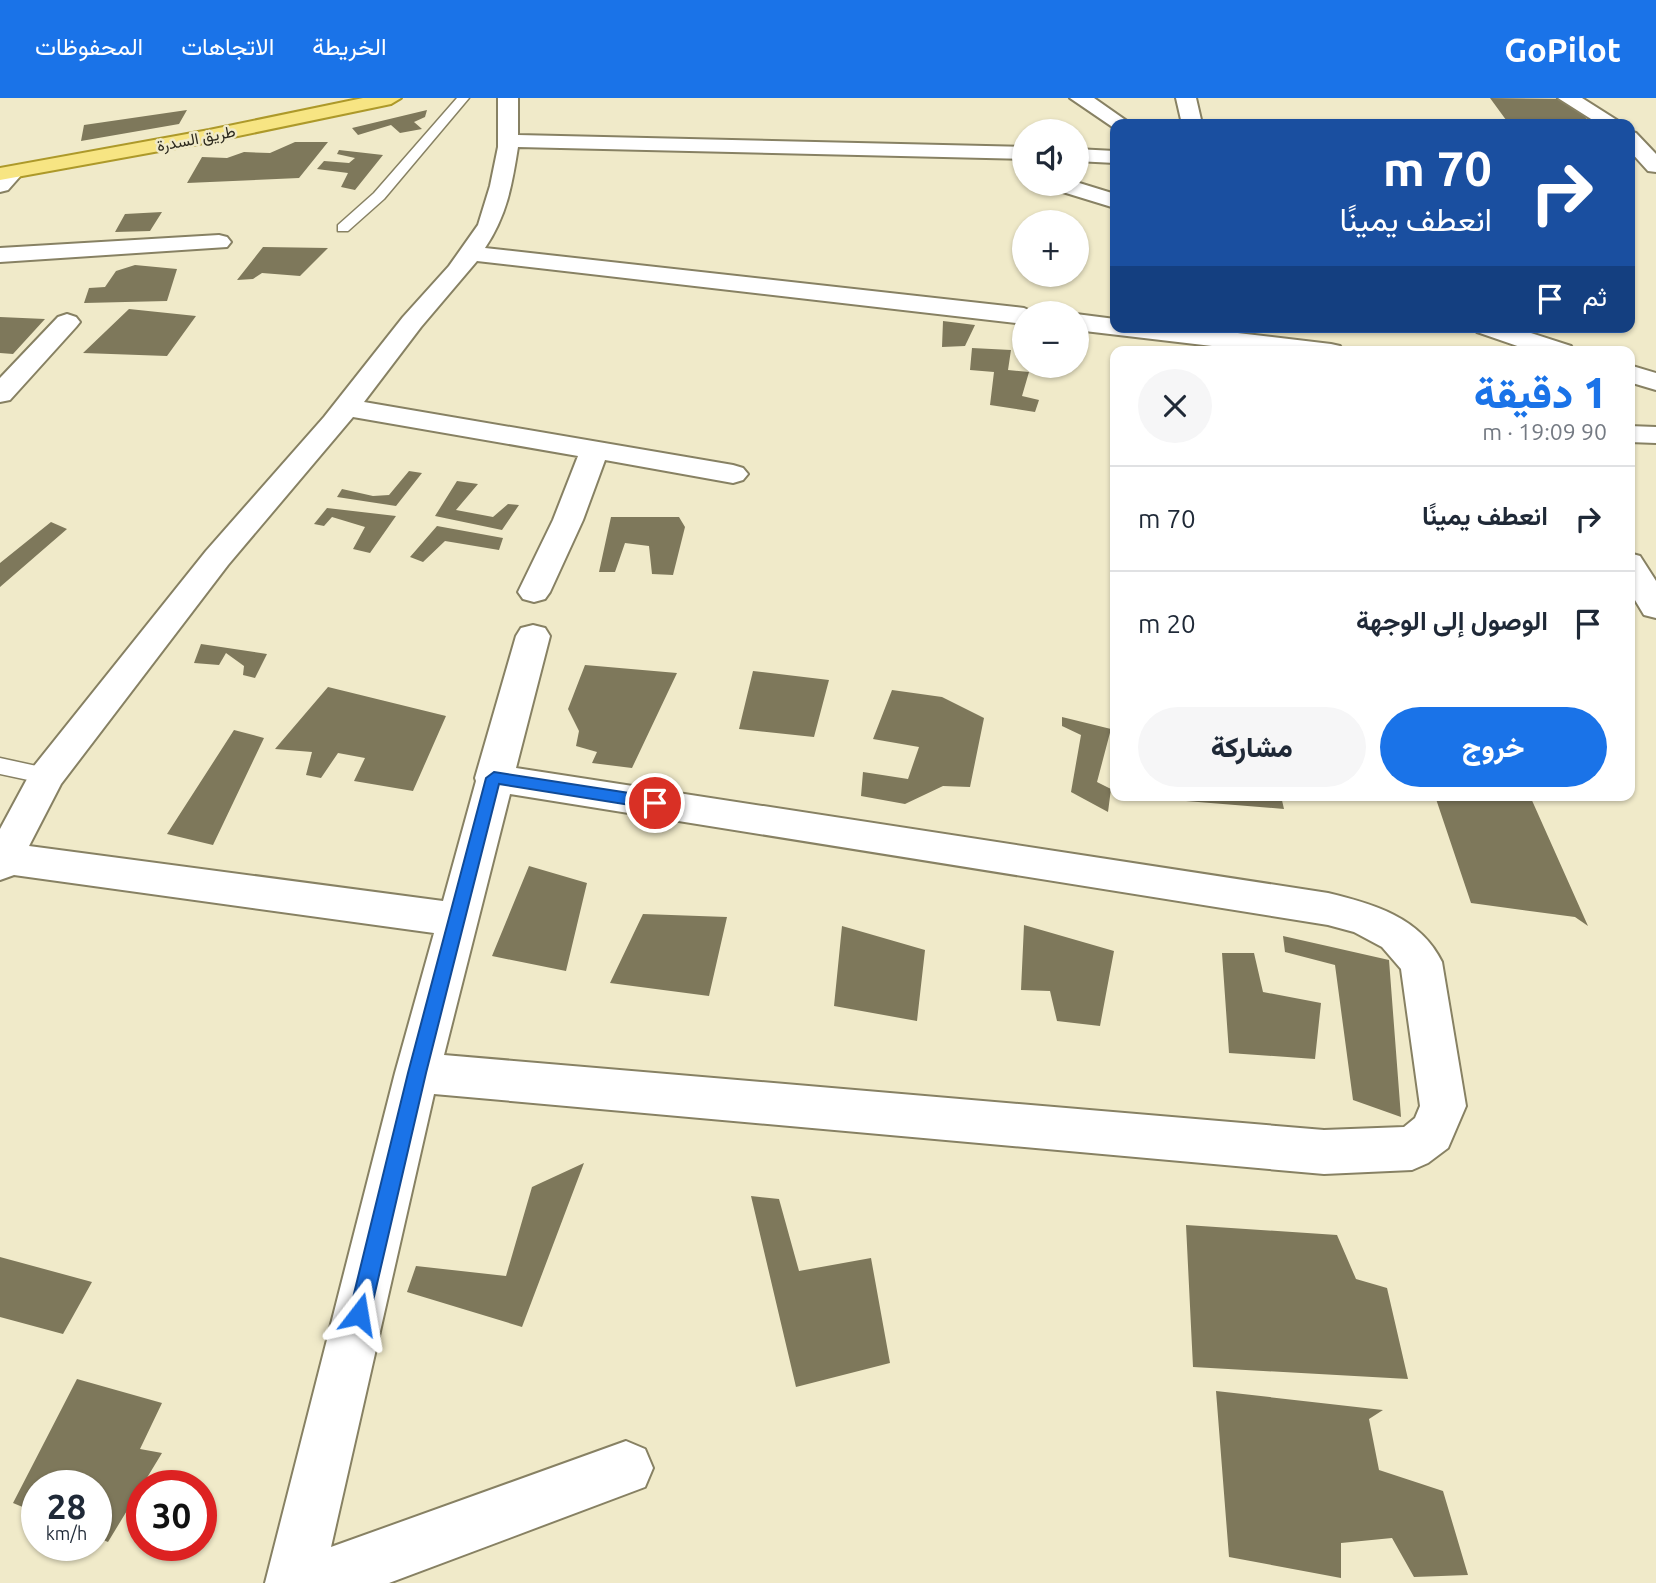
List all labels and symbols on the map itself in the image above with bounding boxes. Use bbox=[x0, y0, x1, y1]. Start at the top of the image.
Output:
street label: طريق السدرة bbox=[155, 122, 237, 156]
pin bbox=[625, 773, 685, 833]
position arrow bbox=[322, 1277, 396, 1351]
speed limit sign: 30 bbox=[126, 1470, 217, 1561]

